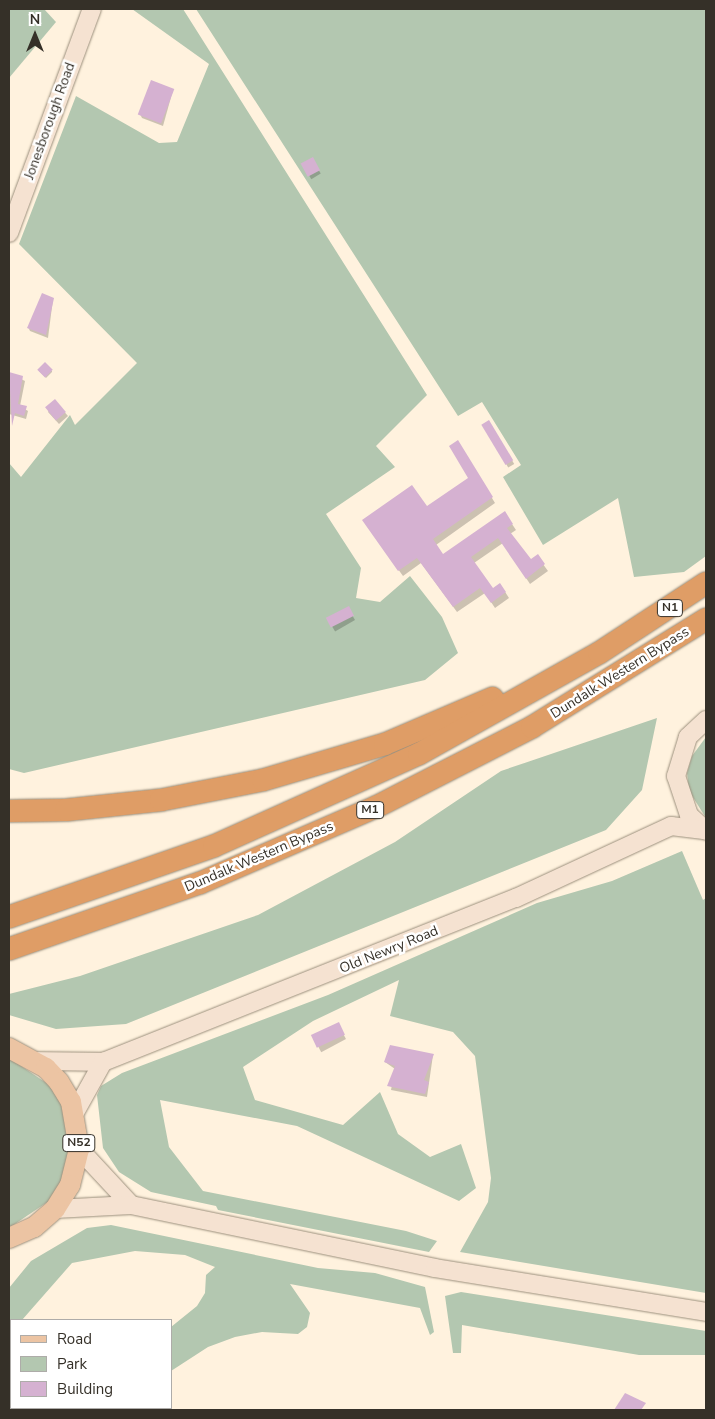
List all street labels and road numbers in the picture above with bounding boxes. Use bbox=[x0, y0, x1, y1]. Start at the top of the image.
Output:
street label: Jonesborough Road bbox=[21, 60, 79, 182]
road number: N1 bbox=[656, 598, 684, 618]
street label: Dundalk Western Bypass bbox=[548, 624, 692, 722]
road number: M1 bbox=[355, 800, 385, 820]
street label: Dundalk Western Bypass bbox=[182, 818, 336, 896]
street label: Old Newry Road bbox=[337, 923, 441, 977]
road number: N52 bbox=[62, 1134, 96, 1152]

